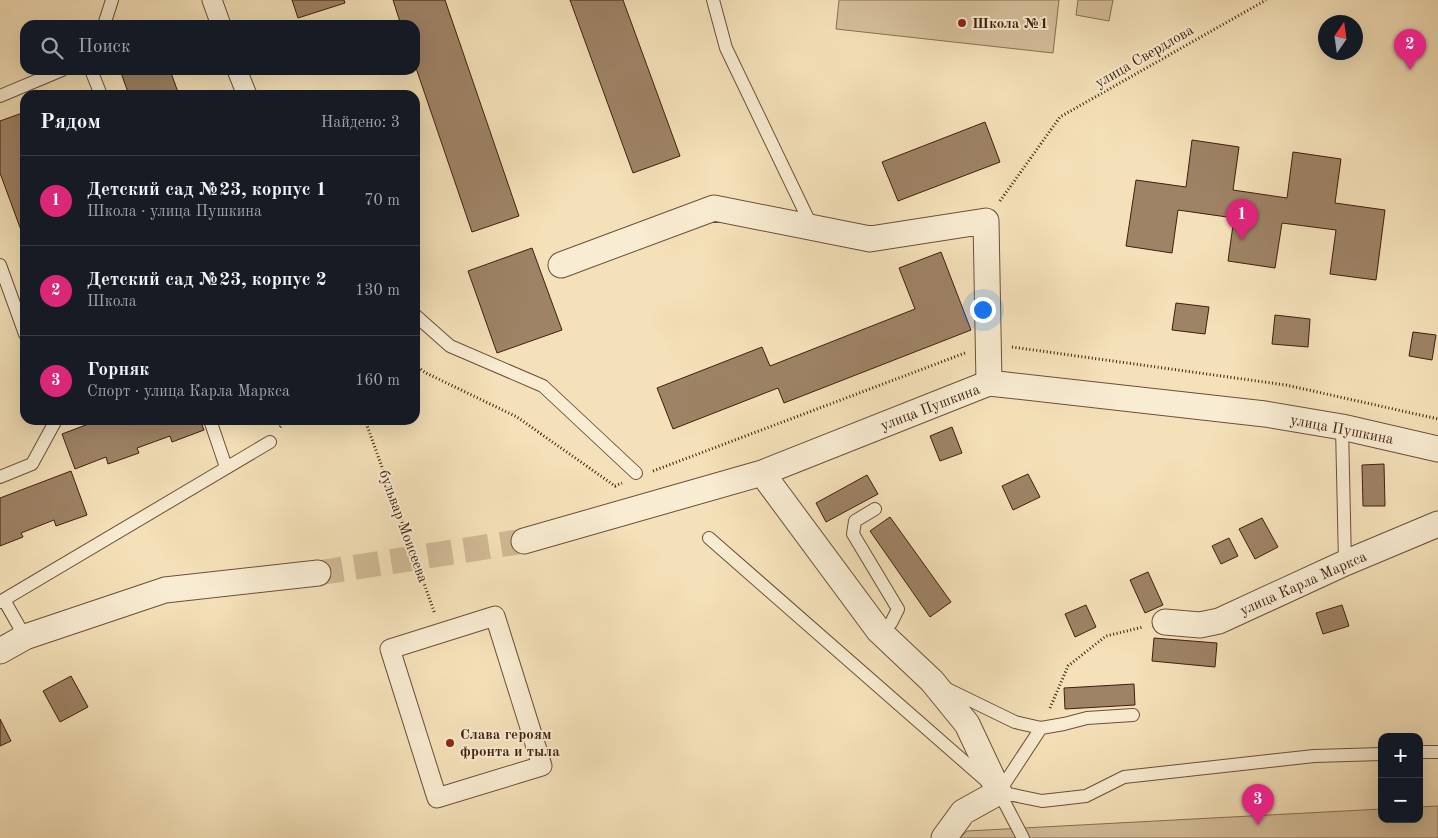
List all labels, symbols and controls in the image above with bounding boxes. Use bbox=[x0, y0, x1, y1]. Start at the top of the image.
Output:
north arrow bbox=[1318, 15, 1363, 60]
marker: Школа №1 bbox=[956, 17, 968, 29]
place label: Школа №1 bbox=[972, 17, 1048, 32]
search box bbox=[20, 20, 420, 75]
street label: улица Свердлова bbox=[1093, 23, 1197, 92]
pin: 2 bbox=[1394, 29, 1426, 70]
icon: search bbox=[38, 34, 66, 62]
text: Поиск bbox=[78, 38, 130, 57]
text: Рядом bbox=[40, 112, 101, 133]
text: Найдено: 3 bbox=[321, 115, 400, 131]
text: Детский сад №23, корпус 1 bbox=[87, 181, 327, 200]
text: 1 bbox=[51, 193, 61, 209]
text: 70 m bbox=[364, 193, 400, 209]
pin: 1 bbox=[1226, 199, 1258, 240]
text: Школа · улица Пушкина bbox=[87, 204, 262, 220]
text: Детский сад №23, корпус 2 bbox=[87, 271, 327, 290]
text: 2 bbox=[51, 283, 61, 299]
text: 130 m bbox=[355, 283, 400, 299]
text: Школа bbox=[87, 294, 137, 310]
your location bbox=[970, 297, 996, 323]
text: Горняк bbox=[87, 361, 149, 380]
text: 3 bbox=[51, 373, 61, 389]
text: 160 m bbox=[355, 373, 400, 389]
street label: улица Пушкина bbox=[879, 382, 983, 434]
text: Спорт · улица Карла Маркса bbox=[87, 384, 290, 400]
street label: улица Пушкина bbox=[1289, 413, 1395, 448]
street label: бульвар Моисеева bbox=[375, 468, 430, 585]
street label: улица Карла Маркса bbox=[1238, 549, 1370, 619]
place label: Слава героям фронта и тыла bbox=[460, 728, 560, 760]
map controls bbox=[1378, 733, 1423, 823]
button: + bbox=[1378, 733, 1423, 778]
marker: Слава героям фронта и тыла bbox=[444, 737, 456, 749]
button: − bbox=[1378, 778, 1423, 823]
pin: 3 bbox=[1242, 784, 1274, 825]

